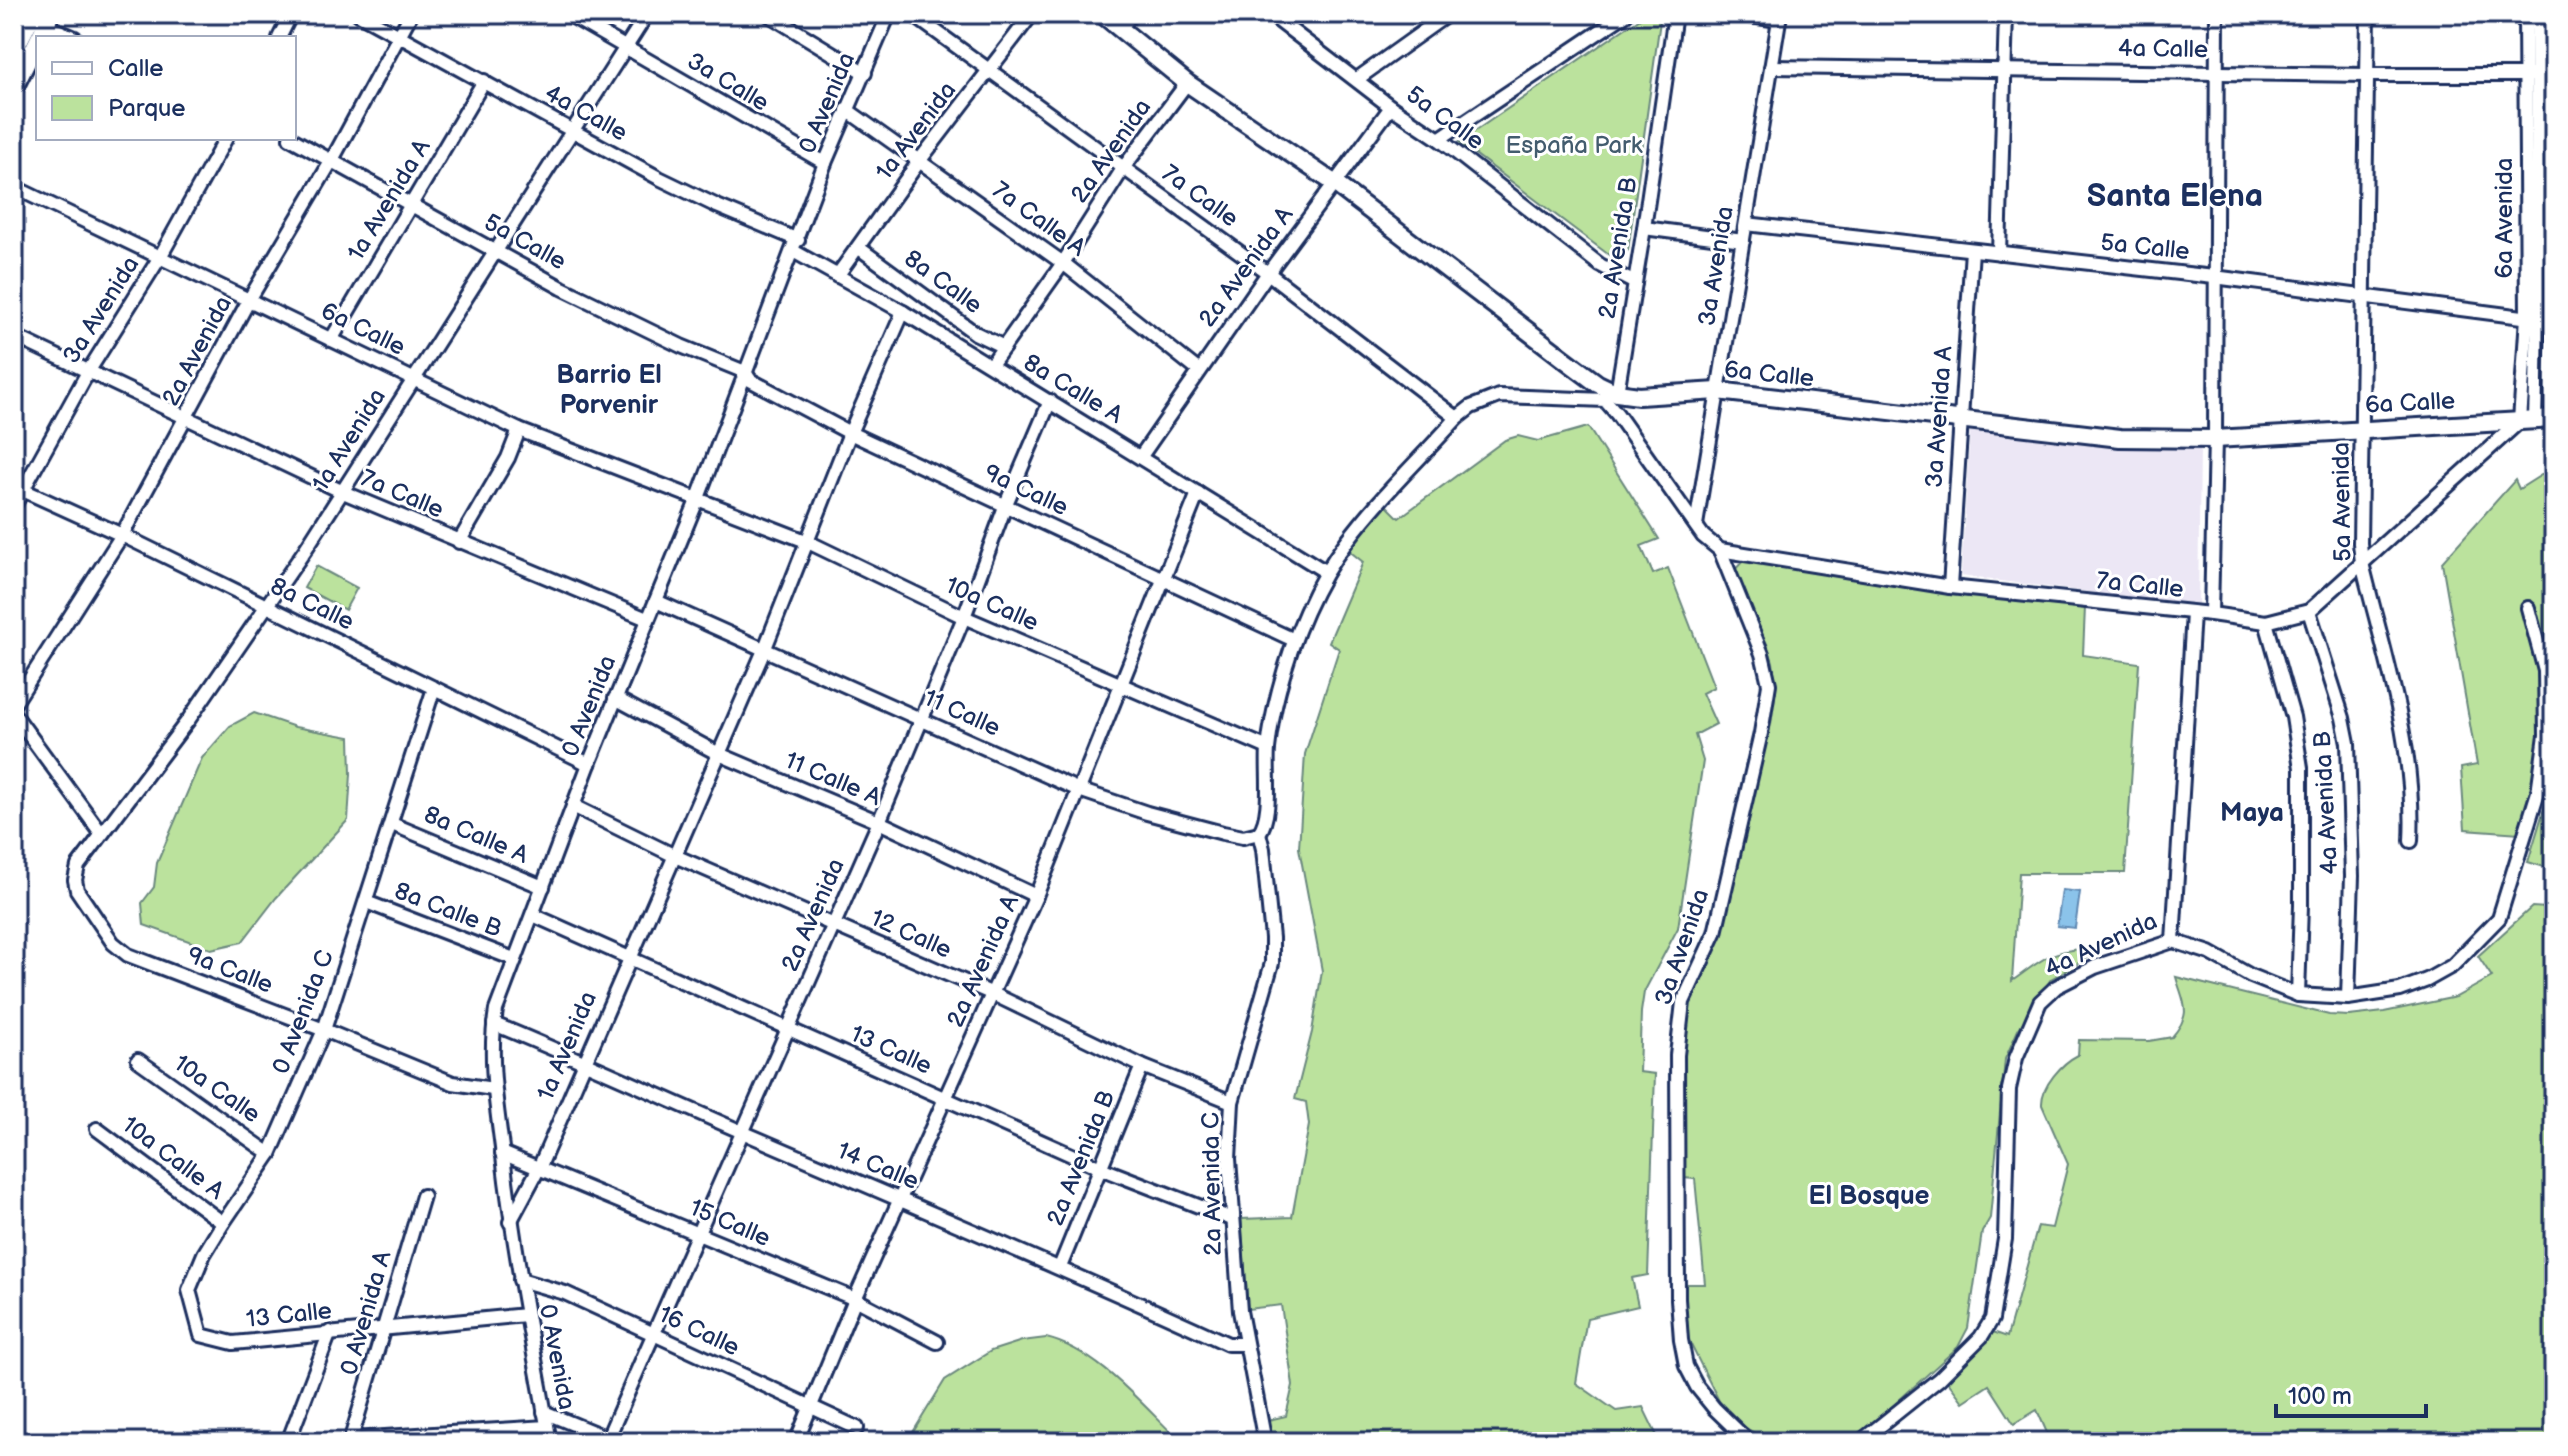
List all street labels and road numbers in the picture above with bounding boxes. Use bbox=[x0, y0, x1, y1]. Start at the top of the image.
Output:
street label: 4a Calle bbox=[2118, 34, 2208, 64]
street label: 3a Calle bbox=[682, 46, 774, 118]
street label: 0 Avenida bbox=[793, 48, 861, 158]
street label: 1a Avenida bbox=[870, 76, 962, 186]
street label: 4a Calle bbox=[540, 78, 632, 148]
street label: 5a Calle bbox=[1400, 80, 1490, 156]
street label: 2a Avenida bbox=[1065, 93, 1157, 209]
street label: 1a Avenida A bbox=[341, 134, 437, 266]
street label: 6a Avenida bbox=[2490, 158, 2519, 278]
street label: 7a Calle bbox=[1156, 159, 1244, 233]
street label: 7a Calle A bbox=[987, 175, 1092, 263]
street label: 2a Avenida B bbox=[1592, 175, 1644, 321]
street label: 2a Avenida A bbox=[1193, 201, 1299, 333]
street label: 3a Avenida bbox=[1692, 204, 1740, 328]
street label: 5a Calle bbox=[479, 208, 571, 276]
street label: 5a Calle bbox=[2099, 228, 2191, 266]
street label: 8a Calle bbox=[898, 244, 988, 320]
street label: 3a Avenida bbox=[57, 251, 145, 369]
street label: 2a Avenida bbox=[156, 291, 238, 411]
street label: 6a Calle bbox=[316, 296, 410, 362]
street label: 3a Avenida A bbox=[1920, 345, 1958, 489]
street label: 8a Calle A bbox=[1018, 348, 1128, 430]
street label: 6a Calle bbox=[1723, 355, 1815, 393]
street label: 1a Avenida bbox=[306, 383, 392, 497]
street label: 6a Calle bbox=[2364, 386, 2456, 420]
street label: 5a Avenida bbox=[2326, 442, 2358, 562]
street label: 9a Calle bbox=[979, 458, 1073, 522]
street label: 7a Calle bbox=[356, 464, 448, 524]
street label: 7a Calle bbox=[2095, 566, 2185, 604]
street label: 8a Calle bbox=[265, 571, 359, 637]
street label: 10a Calle bbox=[941, 571, 1043, 637]
street label: 0 Avenida bbox=[556, 651, 622, 761]
street label: 11 Calle bbox=[919, 683, 1005, 743]
street label: 4a Avenida B bbox=[2308, 731, 2344, 875]
street label: 11 Calle A bbox=[781, 746, 886, 812]
street label: 8a Calle A bbox=[419, 800, 533, 870]
street label: 2a Avenida bbox=[775, 854, 851, 976]
street label: 8a Calle B bbox=[390, 876, 506, 944]
street label: 3a Avenida bbox=[1649, 885, 1715, 1009]
street label: 2a Avenida A bbox=[941, 890, 1025, 1031]
street label: 12 Calle bbox=[866, 903, 956, 965]
street label: 4a Avenida bbox=[2040, 906, 2162, 984]
street label: 9a Calle bbox=[183, 940, 277, 1000]
street label: 0 Avenida C bbox=[266, 946, 340, 1078]
street label: 1a Avenida bbox=[531, 987, 603, 1105]
street label: 13 Calle bbox=[846, 1019, 936, 1081]
street label: 10a Calle bbox=[168, 1049, 266, 1129]
street label: 2a Avenida B bbox=[1041, 1086, 1121, 1230]
street label: 10a Calle A bbox=[116, 1110, 230, 1206]
street label: 2a Avenida C bbox=[1196, 1112, 1228, 1256]
street label: 14 Calle bbox=[833, 1136, 923, 1196]
street label: 15 Calle bbox=[685, 1193, 775, 1253]
street label: 0 Avenida A bbox=[334, 1247, 398, 1378]
street label: 13 Calle bbox=[245, 1296, 333, 1334]
street label: 16 Calle bbox=[654, 1300, 744, 1362]
street label: 0 Avenida bbox=[533, 1302, 581, 1412]

